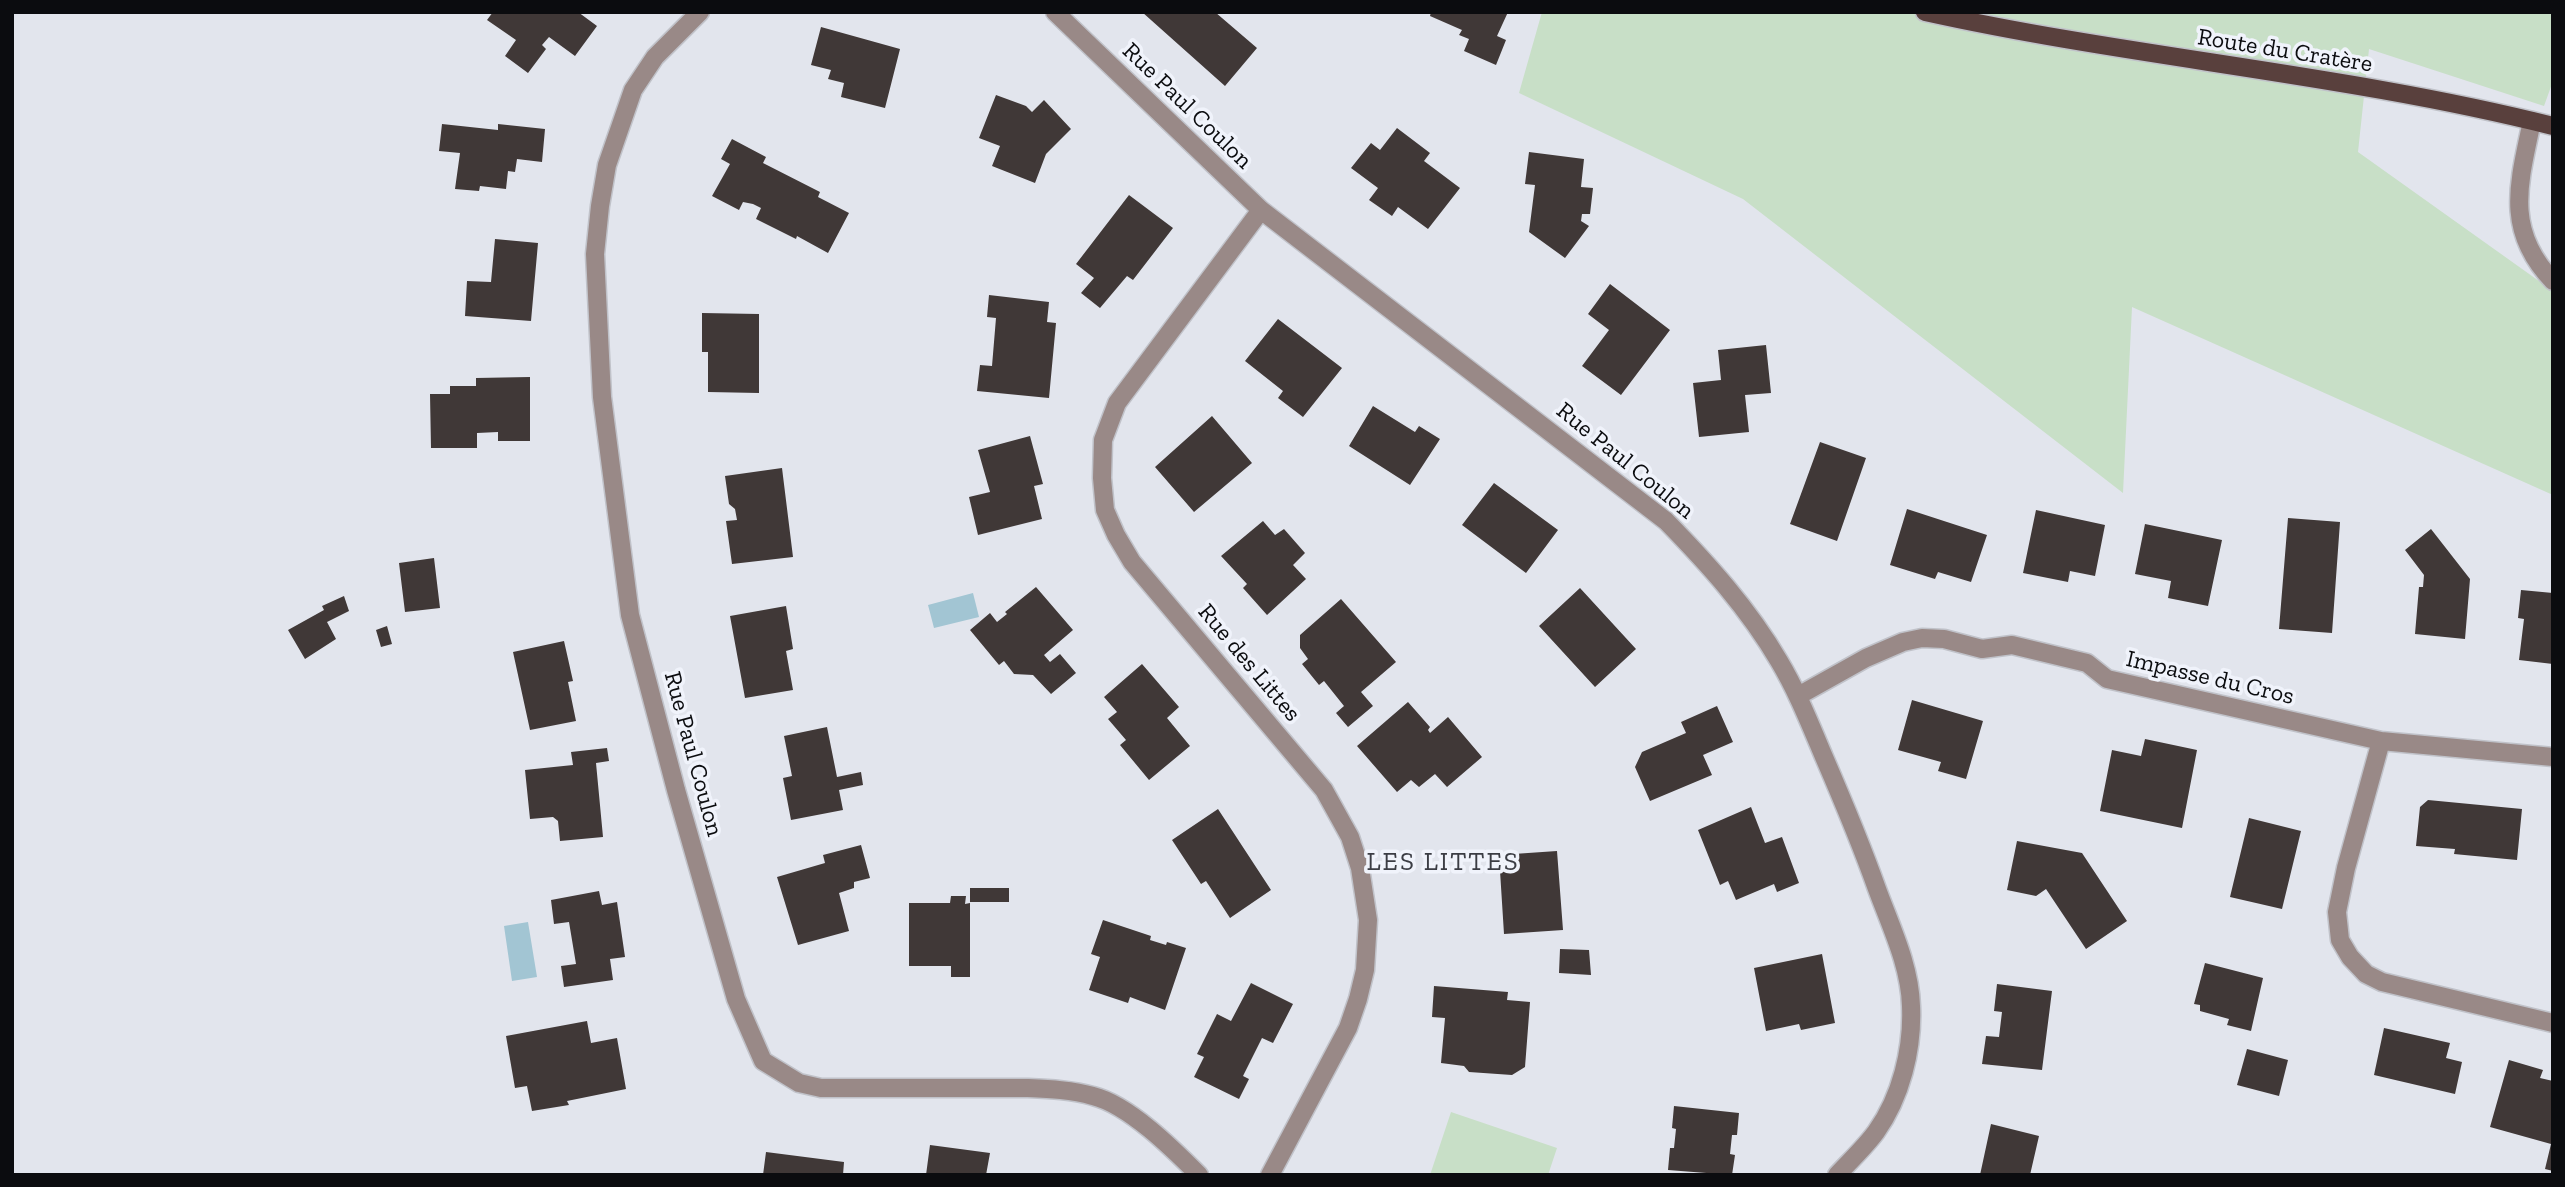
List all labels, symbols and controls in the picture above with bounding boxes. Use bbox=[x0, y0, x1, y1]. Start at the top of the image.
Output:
street label: Route du Cratère bbox=[2195, 23, 2375, 79]
street label: Rue Paul Coulon bbox=[1116, 37, 1258, 175]
street label: Rue Paul Coulon bbox=[1550, 397, 1700, 525]
street label: Rue des Littes bbox=[1191, 598, 1307, 728]
street label: Impasse du Cros bbox=[2123, 645, 2297, 711]
street label: Rue Paul Coulon bbox=[657, 669, 729, 839]
district label: LES LITTES bbox=[1368, 847, 1518, 879]

